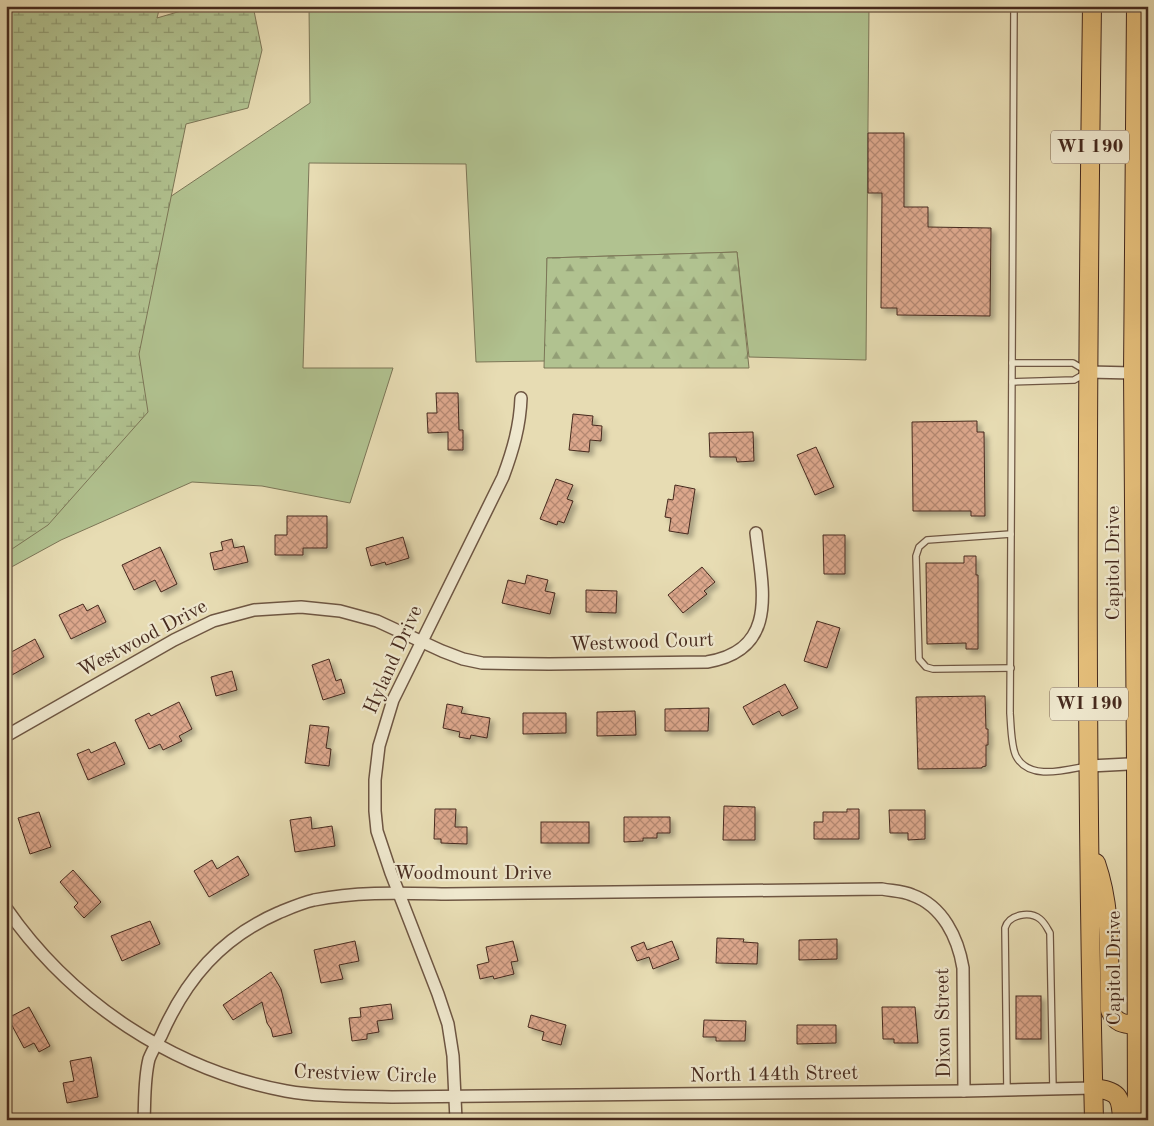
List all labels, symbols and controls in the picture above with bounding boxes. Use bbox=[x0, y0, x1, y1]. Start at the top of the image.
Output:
road number: WI 190 bbox=[1051, 130, 1129, 163]
street label: Capitol Drive bbox=[1104, 506, 1124, 621]
street label: Westwood Drive bbox=[75, 597, 211, 681]
street label: Hyland Drive bbox=[361, 603, 427, 717]
street label: Westwood Court bbox=[570, 630, 714, 656]
road number: WI 190 bbox=[1050, 688, 1128, 721]
street label: Woodmount Drive bbox=[394, 864, 552, 884]
street label: Capitol Drive bbox=[1105, 911, 1125, 1026]
street label: Dixon Street bbox=[933, 968, 955, 1078]
street label: Crestview Circle bbox=[293, 1063, 437, 1087]
street label: North 144th Street bbox=[690, 1064, 858, 1086]

